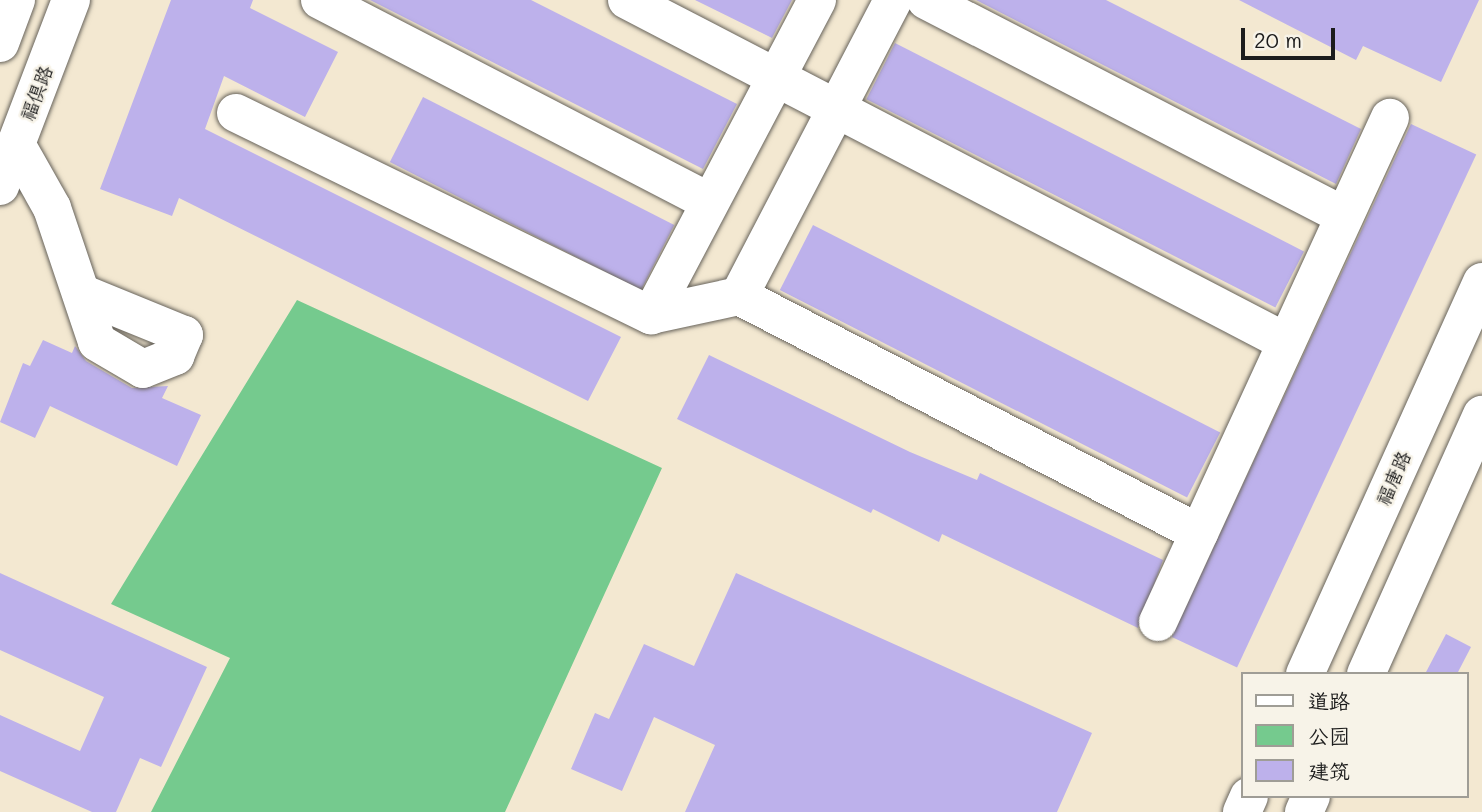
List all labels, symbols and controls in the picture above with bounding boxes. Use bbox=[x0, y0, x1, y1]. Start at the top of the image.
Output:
scale bar bbox=[1244, 14, 1338, 58]
text: 20 m bbox=[1254, 26, 1302, 53]
street label: 福俱路 bbox=[15, 62, 57, 124]
street label: 福唐路 bbox=[1371, 447, 1415, 509]
legend bbox=[1240, 672, 1468, 798]
text: 道路 bbox=[1308, 687, 1350, 714]
text: 公园 bbox=[1308, 722, 1350, 749]
text: 建筑 bbox=[1308, 757, 1350, 784]

